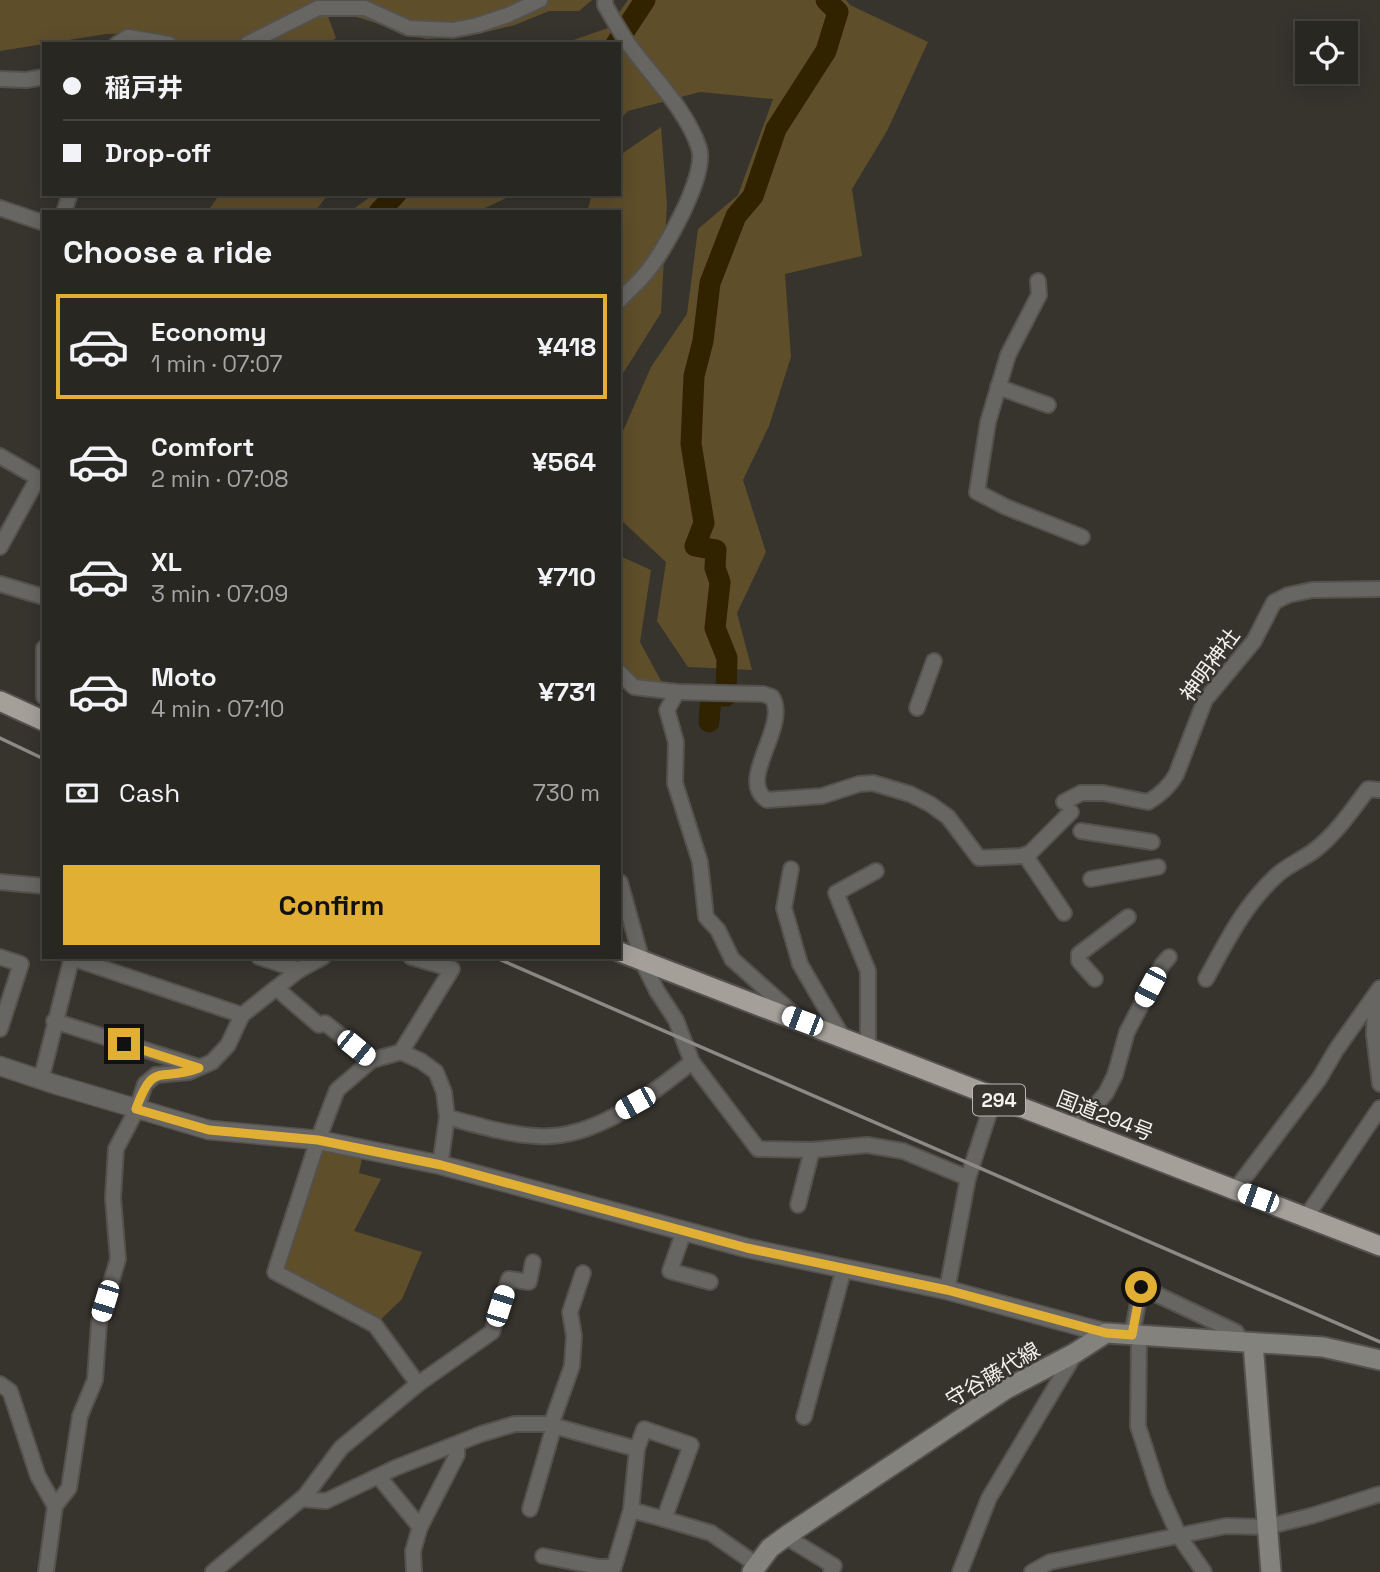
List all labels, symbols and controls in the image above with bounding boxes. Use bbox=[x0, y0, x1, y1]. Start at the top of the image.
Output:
map controls bbox=[1295, 21, 1358, 84]
button: locate bbox=[1295, 21, 1358, 84]
text: 稲戸井 bbox=[105, 71, 183, 105]
text: Drop-off bbox=[105, 136, 211, 170]
text: Choose a ride bbox=[63, 232, 273, 272]
icon: car bbox=[67, 315, 130, 378]
text: Economy bbox=[151, 315, 267, 349]
text: ¥418 bbox=[537, 330, 596, 364]
text: 1 min · 07:07 bbox=[151, 349, 283, 379]
icon: car bbox=[67, 430, 130, 493]
text: Comfort bbox=[151, 430, 254, 464]
text: ¥564 bbox=[532, 445, 596, 479]
text: 2 min · 07:08 bbox=[151, 464, 289, 494]
icon: car bbox=[67, 545, 130, 608]
text: XL bbox=[151, 545, 182, 579]
text: ¥710 bbox=[537, 560, 596, 594]
text: 3 min · 07:09 bbox=[151, 579, 288, 609]
street label: 神明神社 bbox=[1174, 623, 1245, 707]
icon: car bbox=[67, 660, 130, 723]
text: Moto bbox=[151, 660, 217, 694]
text: ¥731 bbox=[538, 675, 596, 709]
text: 4 min · 07:10 bbox=[151, 694, 284, 724]
icon: cash bbox=[63, 774, 101, 812]
text: Cash bbox=[119, 776, 180, 810]
text: 730 m bbox=[533, 778, 600, 808]
button: Confirm bbox=[63, 865, 600, 945]
car bbox=[1131, 964, 1170, 1010]
car bbox=[779, 1004, 826, 1038]
car bbox=[334, 1027, 379, 1069]
route end bbox=[108, 1028, 140, 1060]
car bbox=[612, 1084, 659, 1122]
road number: 294 bbox=[973, 1084, 1025, 1116]
street label: 国道294号 bbox=[1053, 1085, 1157, 1146]
car bbox=[1235, 1181, 1282, 1215]
route start bbox=[1125, 1271, 1157, 1303]
car bbox=[89, 1278, 122, 1324]
car bbox=[484, 1283, 517, 1329]
street label: 守谷藤代線 bbox=[941, 1336, 1045, 1413]

